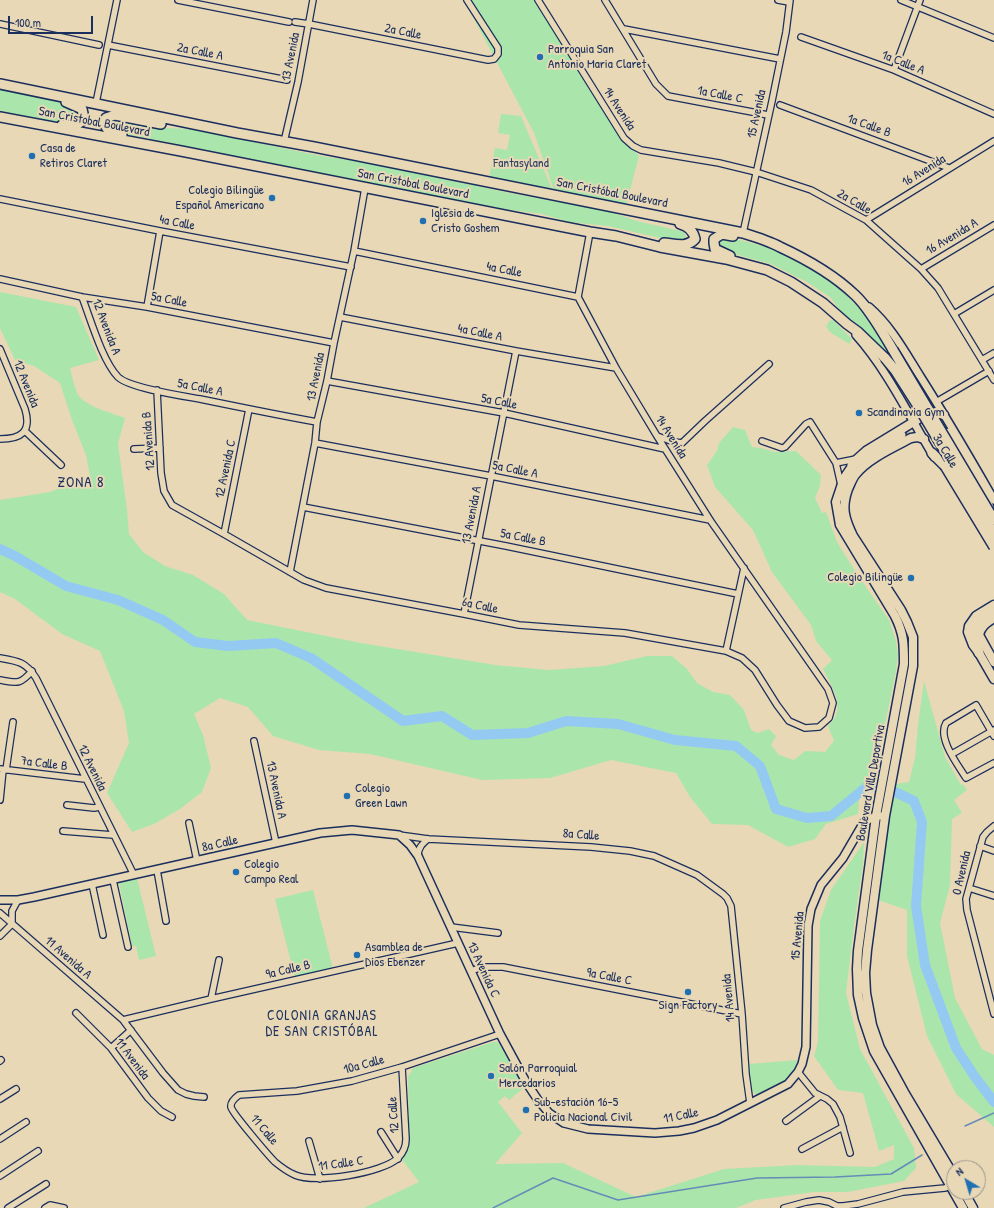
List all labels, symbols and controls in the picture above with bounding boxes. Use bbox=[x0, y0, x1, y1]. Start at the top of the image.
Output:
scale bar bbox=[10, 8, 95, 34]
text: 100 m bbox=[15, 14, 41, 31]
street label: 2a Calle bbox=[383, 21, 423, 43]
street label: 13 Avenida bbox=[279, 31, 303, 83]
street label: 2a Calle A bbox=[176, 40, 224, 64]
place label: Parroquia San Antonio Maria Claret bbox=[548, 42, 646, 73]
street label: 1a Calle A bbox=[879, 47, 927, 79]
marker: Parroquia San Antonio Maria Claret bbox=[535, 52, 545, 62]
street label: 1a Calle C bbox=[696, 83, 744, 107]
street label: 14 Avenida bbox=[599, 85, 639, 133]
street label: 15 Avenida bbox=[744, 88, 770, 140]
street label: San Cristobal Boulevard bbox=[37, 104, 151, 140]
street label: 1a Calle B bbox=[845, 111, 893, 141]
place label: Casa de Retiros Claret bbox=[40, 141, 107, 172]
marker: Casa de Retiros Claret bbox=[27, 151, 37, 161]
street label: 16 Avenida bbox=[899, 152, 949, 190]
park label: Fantasyland bbox=[493, 156, 549, 172]
street label: San Cristobal Boulevard bbox=[356, 166, 470, 202]
street label: San Cristóbal Boulevard bbox=[555, 175, 669, 211]
place label: Colegio Bilingüe Español Americano bbox=[175, 183, 264, 214]
street label: 2a Calle bbox=[834, 186, 874, 218]
marker: Colegio Bilingüe Español Americano bbox=[267, 193, 277, 203]
place label: Iglesia de Cristo Goshem bbox=[431, 206, 500, 237]
street label: 4a Calle bbox=[158, 212, 196, 234]
street label: 16 Avenida A bbox=[923, 215, 981, 259]
marker: Iglesia de Cristo Goshem bbox=[418, 216, 428, 226]
street label: 4a Calle bbox=[485, 259, 523, 281]
street label: 5a Calle bbox=[150, 289, 188, 311]
street label: 12 Avenida A bbox=[88, 297, 124, 357]
street label: 4a Calle A bbox=[456, 321, 504, 345]
street label: 13 Avenida bbox=[304, 351, 328, 403]
street label: 12 Avenida bbox=[10, 358, 42, 410]
street label: 5a Calle A bbox=[176, 376, 224, 400]
street label: 5a Calle bbox=[480, 391, 518, 413]
place label: Scandinavia Gym bbox=[867, 405, 945, 421]
marker: Scandinavia Gym bbox=[854, 408, 864, 418]
street label: 12 Avenida B bbox=[139, 411, 159, 471]
street label: 14 Avenida bbox=[652, 412, 690, 462]
street label: 3a Calle bbox=[929, 431, 961, 471]
street label: 12 Avenida C bbox=[212, 438, 240, 500]
street label: 5a Calle A bbox=[491, 458, 539, 482]
district label: ZONA 8 bbox=[57, 474, 105, 492]
street label: 13 Avenida A bbox=[459, 485, 485, 545]
street label: 5a Calle B bbox=[499, 526, 547, 550]
place label: Colegio Bilingüe bbox=[827, 570, 903, 586]
marker: Colegio Bilingüe bbox=[906, 573, 916, 583]
street label: 6a Calle bbox=[461, 595, 499, 617]
street label: Boulevard Villa Deportiva bbox=[853, 724, 889, 842]
street label: 12 Avenida bbox=[74, 742, 110, 794]
street label: 7a Calle B bbox=[20, 753, 68, 775]
street label: 13 Avenida A bbox=[262, 760, 290, 820]
place label: Colegio Green Lawn bbox=[355, 781, 407, 812]
marker: Colegio Green Lawn bbox=[342, 791, 352, 801]
street label: 8a Calle bbox=[562, 826, 600, 844]
street label: 8a Calle bbox=[200, 832, 240, 856]
street label: 0 Avenida bbox=[949, 850, 975, 896]
place label: Colegio Campo Real bbox=[244, 857, 298, 888]
marker: Colegio Campo Real bbox=[231, 867, 241, 877]
street label: 15 Avenida bbox=[788, 911, 808, 961]
street label: 11 Avenida A bbox=[41, 933, 95, 983]
place label: Asamblea de Dios Ebenzer bbox=[365, 940, 425, 971]
street label: 13 Avenida C bbox=[463, 940, 503, 1000]
marker: Asamblea de Dios Ebenzer bbox=[352, 950, 362, 960]
street label: 9a Calle B bbox=[264, 957, 312, 983]
street label: 9a Calle C bbox=[585, 965, 633, 989]
street label: 14 Avenida bbox=[719, 973, 739, 1023]
marker: Sign Factory bbox=[683, 987, 693, 997]
place label: Sign Factory bbox=[659, 998, 717, 1014]
district label: COLONIA GRANJAS DE SAN CRISTÓBAL bbox=[265, 1008, 379, 1040]
street label: 11 Avenida bbox=[111, 1035, 153, 1083]
street label: 10a Calle bbox=[342, 1052, 386, 1078]
place label: Salón Parroquial Mercedarios bbox=[499, 1061, 577, 1092]
marker: Salón Parroquial Mercedarios bbox=[486, 1071, 496, 1081]
place label: Sub-estación 16-5 Policía Nacional Civil bbox=[534, 1095, 632, 1126]
street label: 12 Calle bbox=[385, 1096, 403, 1134]
marker: Sub-estación 16-5 Policía Nacional Civil bbox=[521, 1105, 531, 1115]
street label: 11 Calle bbox=[662, 1105, 700, 1127]
street label: 11 Calle bbox=[247, 1111, 281, 1149]
street label: 11 Calle C bbox=[317, 1153, 365, 1175]
north arrow bbox=[946, 1160, 986, 1200]
text: N bbox=[953, 1164, 966, 1179]

